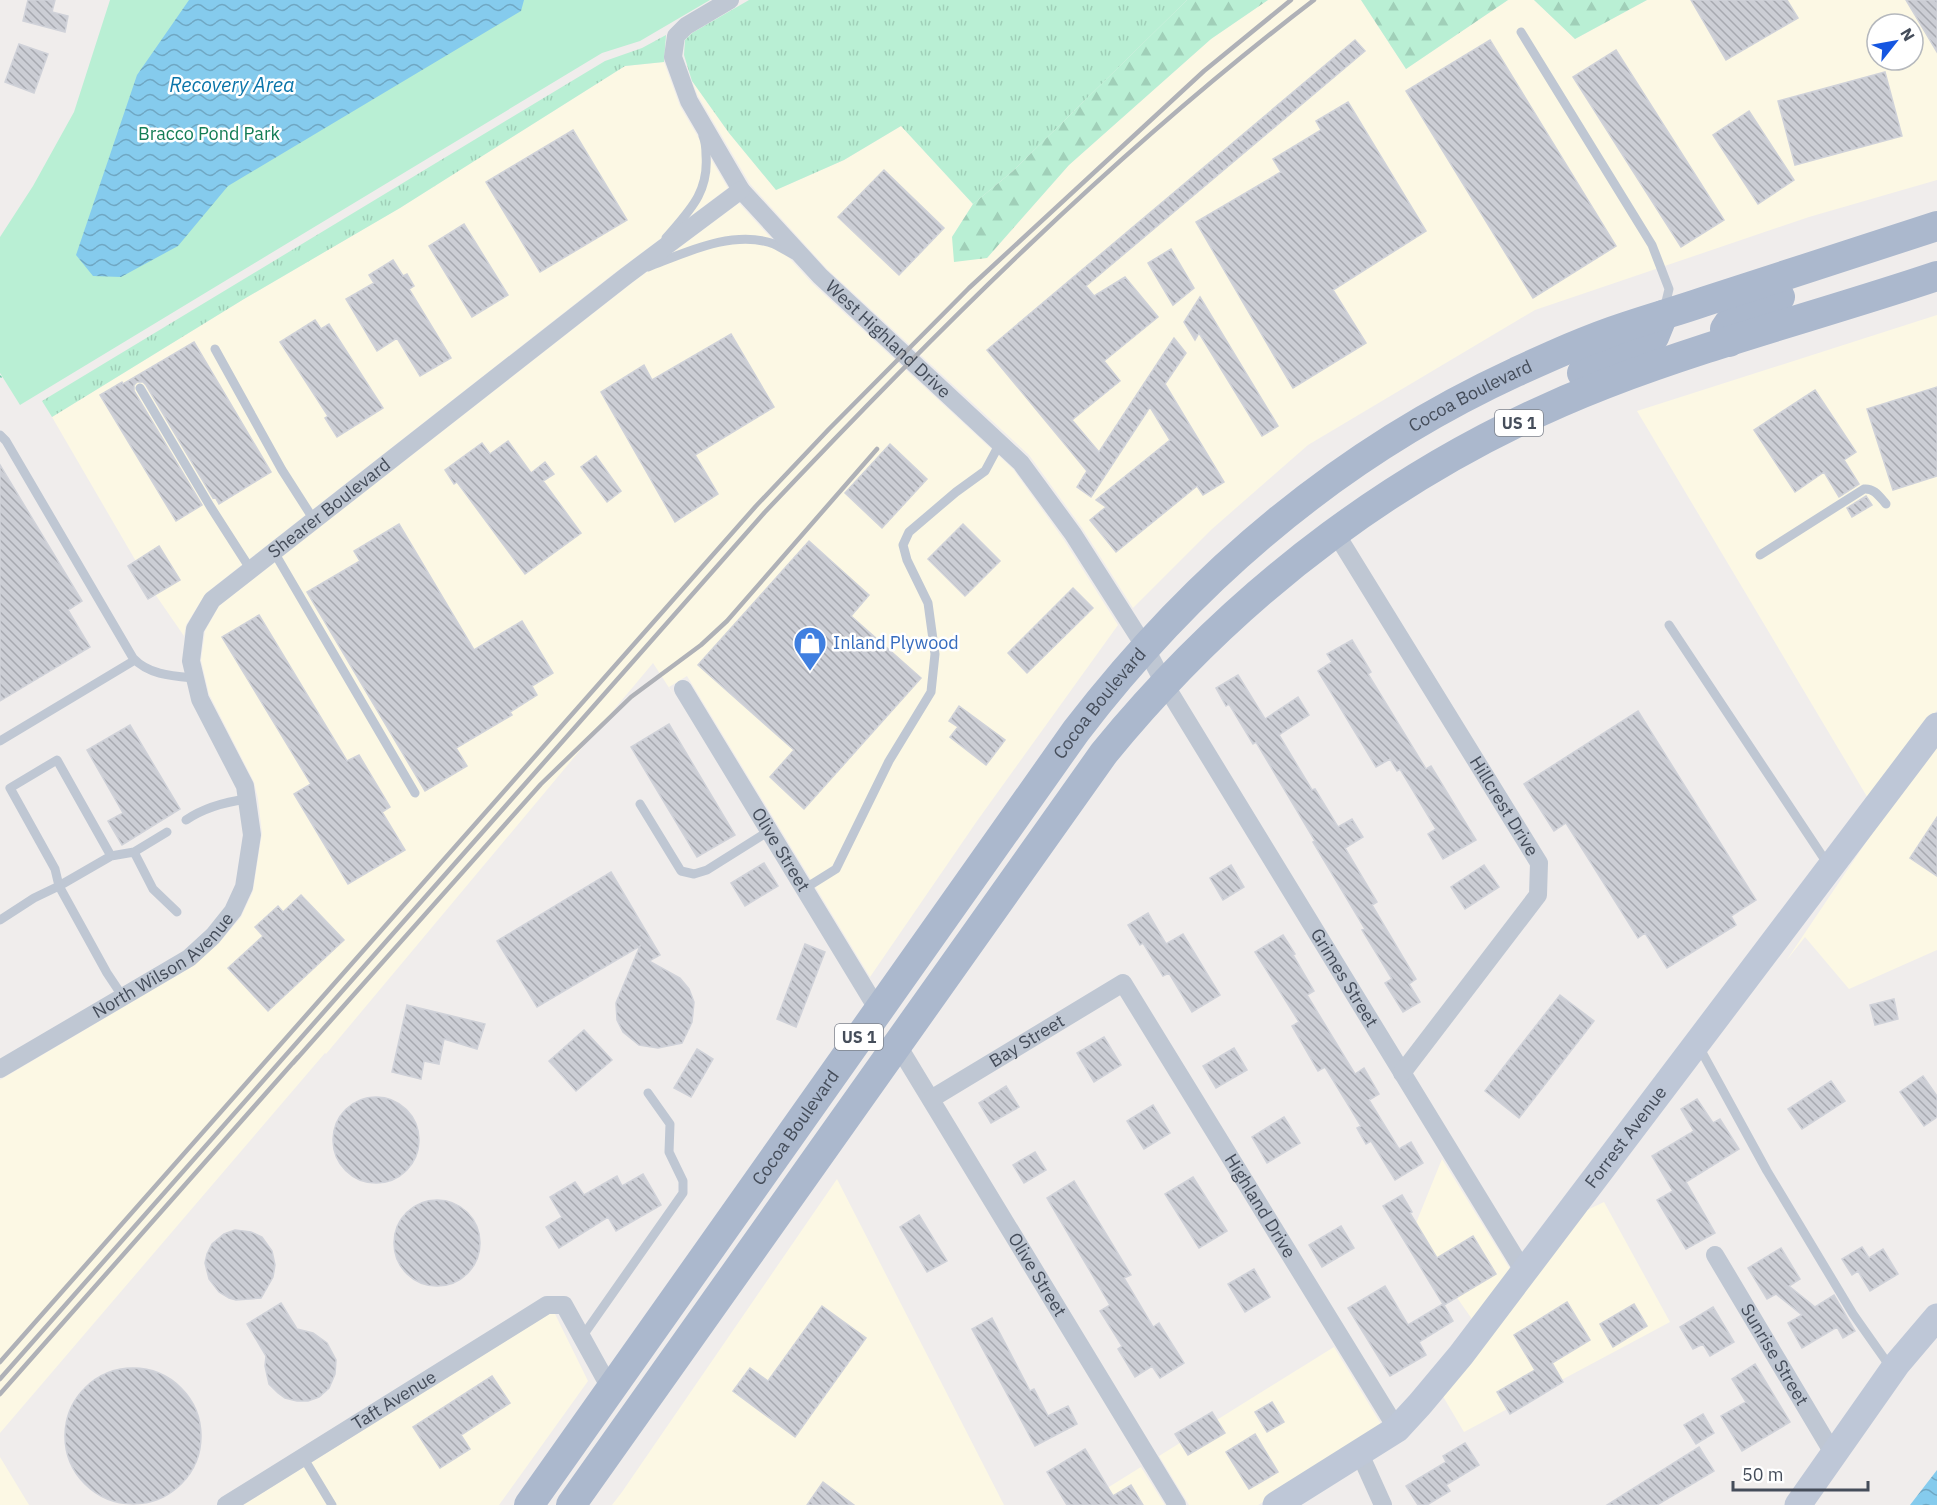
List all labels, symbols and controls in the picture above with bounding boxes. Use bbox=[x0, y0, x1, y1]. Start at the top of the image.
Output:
north arrow bbox=[1865, 12, 1925, 72]
text: N bbox=[1896, 24, 1919, 44]
water label: Recovery Area bbox=[169, 71, 295, 98]
park label: Bracco Pond Park bbox=[138, 122, 281, 145]
street label: West Highland Drive bbox=[821, 275, 956, 403]
street label: Cocoa Boulevard bbox=[1404, 354, 1536, 437]
road number: US 1 bbox=[1495, 410, 1543, 436]
street label: Shearer Boulevard bbox=[263, 453, 395, 563]
shop icon: Inland Plywood bbox=[792, 625, 828, 672]
place label: Inland Plywood bbox=[833, 631, 959, 654]
street label: Cocoa Boulevard bbox=[1048, 643, 1151, 763]
street label: Hillcrest Drive bbox=[1465, 752, 1544, 860]
street label: Olive Street bbox=[747, 803, 815, 896]
street label: North Wilson Avenue bbox=[88, 907, 238, 1023]
street label: Grimes Street bbox=[1306, 924, 1384, 1031]
street label: Bay Street bbox=[985, 1009, 1068, 1072]
road number: US 1 bbox=[835, 1024, 883, 1050]
street label: Cocoa Boulevard bbox=[747, 1065, 844, 1190]
street label: Forrest Avenue bbox=[1579, 1081, 1672, 1192]
street label: Highland Drive bbox=[1220, 1149, 1301, 1262]
street label: Olive Street bbox=[1003, 1228, 1072, 1321]
street label: Sunrise Street bbox=[1736, 1299, 1814, 1409]
street label: Taft Avenue bbox=[347, 1365, 440, 1435]
scale bar bbox=[1733, 1454, 1868, 1492]
text: 50 m bbox=[1742, 1463, 1784, 1486]

